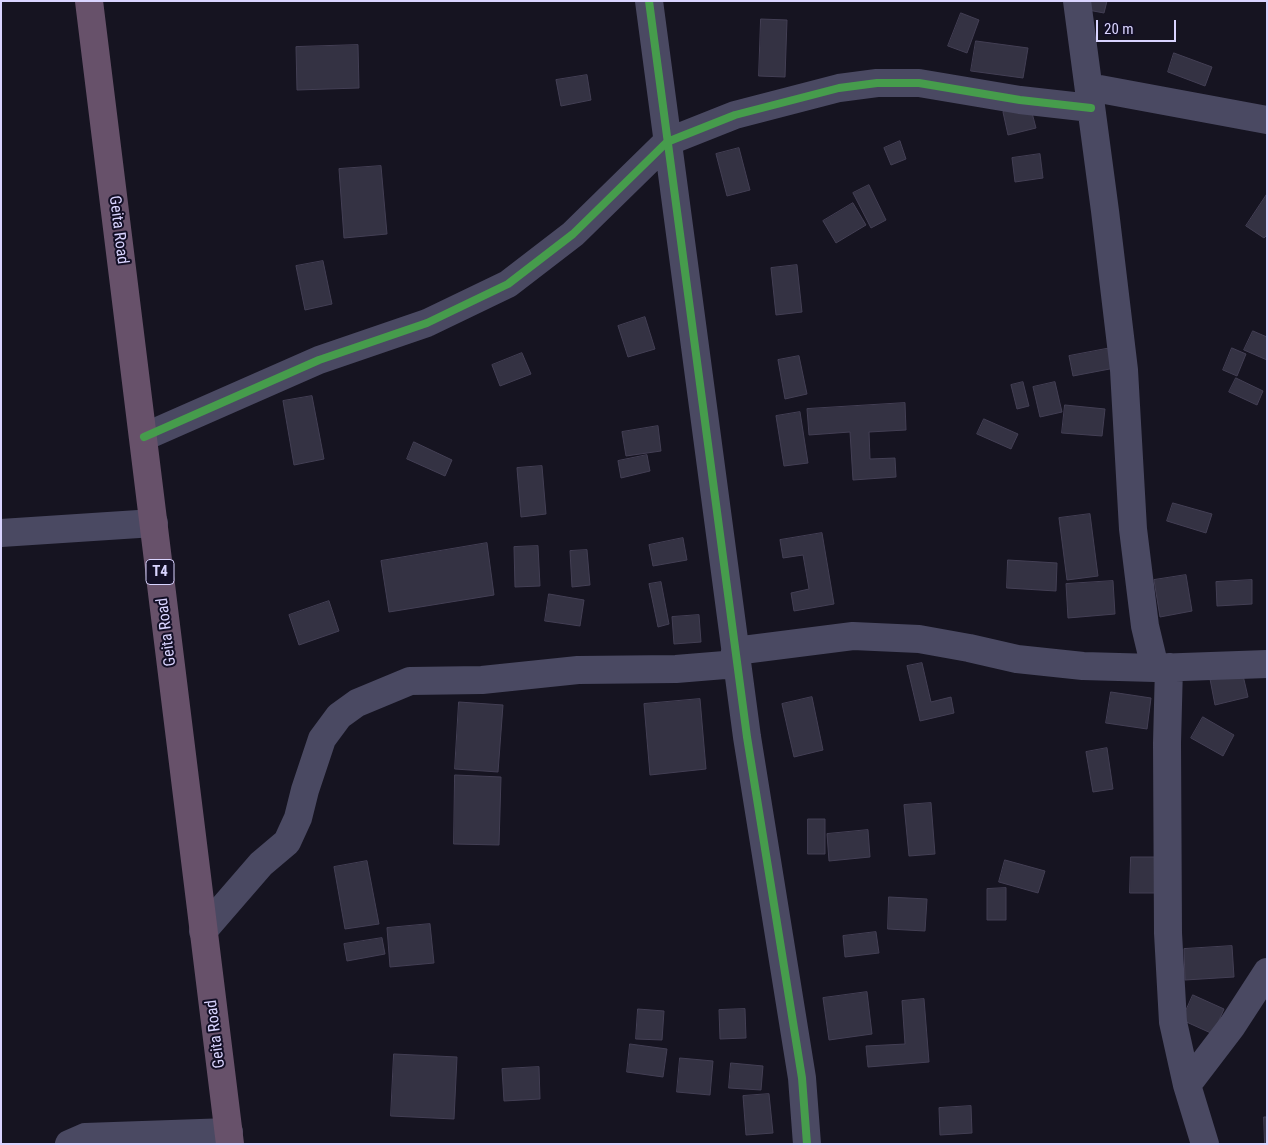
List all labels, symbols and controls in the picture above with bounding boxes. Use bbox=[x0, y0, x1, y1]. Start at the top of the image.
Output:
scale bar bbox=[1098, 10, 1178, 42]
text: 20 m bbox=[1104, 20, 1134, 38]
street label: Geita Road bbox=[104, 195, 132, 265]
road number: T4 bbox=[146, 560, 174, 584]
street label: Geita Road bbox=[153, 597, 181, 667]
street label: Geita Road bbox=[202, 999, 230, 1069]

